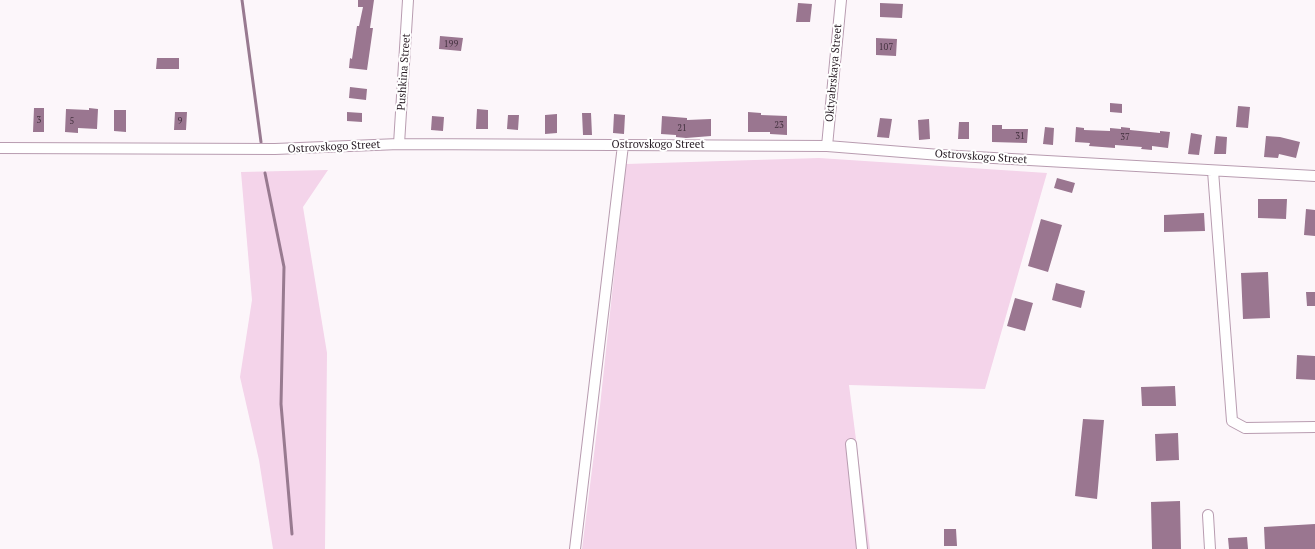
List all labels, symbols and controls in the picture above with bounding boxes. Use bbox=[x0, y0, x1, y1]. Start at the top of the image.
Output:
street label: Oktyabrskaya Street bbox=[823, 23, 845, 123]
street label: Pushkina Street bbox=[395, 33, 413, 111]
house number: 199 bbox=[444, 39, 458, 49]
house number: 107 bbox=[879, 42, 893, 52]
house number: 3 bbox=[37, 115, 41, 125]
house number: 5 bbox=[70, 116, 74, 126]
house number: 9 bbox=[178, 116, 182, 126]
house number: 23 bbox=[774, 120, 784, 130]
house number: 21 bbox=[677, 123, 687, 133]
house number: 31 bbox=[1015, 131, 1025, 141]
house number: 37 bbox=[1120, 132, 1130, 142]
street label: Ostrovskogo Street bbox=[287, 138, 381, 156]
street label: Ostrovskogo Street bbox=[612, 138, 704, 152]
street label: Ostrovskogo Street bbox=[934, 147, 1028, 167]

